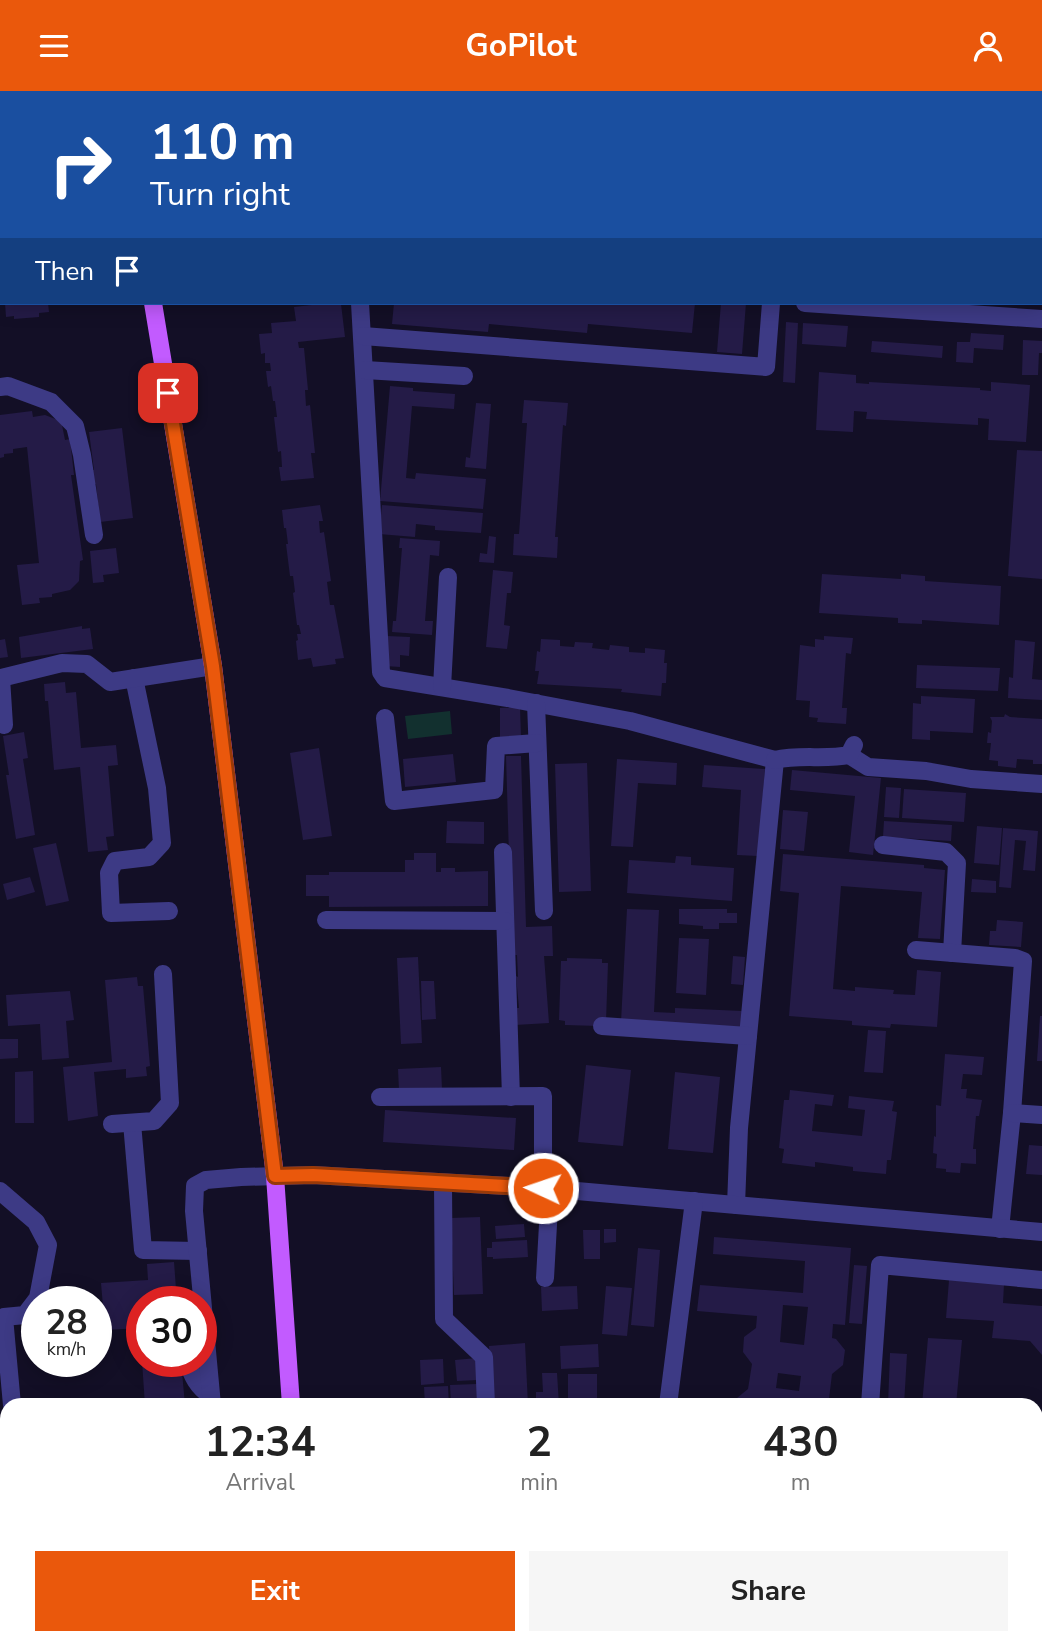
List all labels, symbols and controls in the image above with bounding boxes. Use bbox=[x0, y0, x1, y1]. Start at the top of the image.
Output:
text: GoPilot bbox=[465, 24, 577, 67]
icon: menu bbox=[35, 27, 73, 65]
icon: person bbox=[969, 27, 1007, 65]
text: 110 m bbox=[150, 109, 294, 176]
icon: right bbox=[35, 119, 126, 210]
text: Turn right bbox=[150, 173, 290, 216]
icon: arrive bbox=[108, 252, 146, 290]
text: Then bbox=[35, 254, 94, 289]
pin bbox=[138, 363, 198, 423]
icon: arrive bbox=[149, 374, 187, 412]
position arrow bbox=[506, 1151, 580, 1225]
speed limit sign: 30 bbox=[126, 1286, 217, 1377]
text: 28 bbox=[45, 1299, 88, 1346]
text: km/h bbox=[47, 1337, 86, 1361]
text: 12:34 bbox=[205, 1414, 316, 1471]
text: 2 bbox=[527, 1414, 552, 1471]
text: 430 bbox=[763, 1414, 838, 1471]
text: Arrival bbox=[226, 1467, 295, 1498]
text: min bbox=[520, 1467, 558, 1498]
text: m bbox=[791, 1467, 811, 1498]
button: Exit bbox=[35, 1551, 515, 1631]
button: Share bbox=[529, 1551, 1008, 1631]

